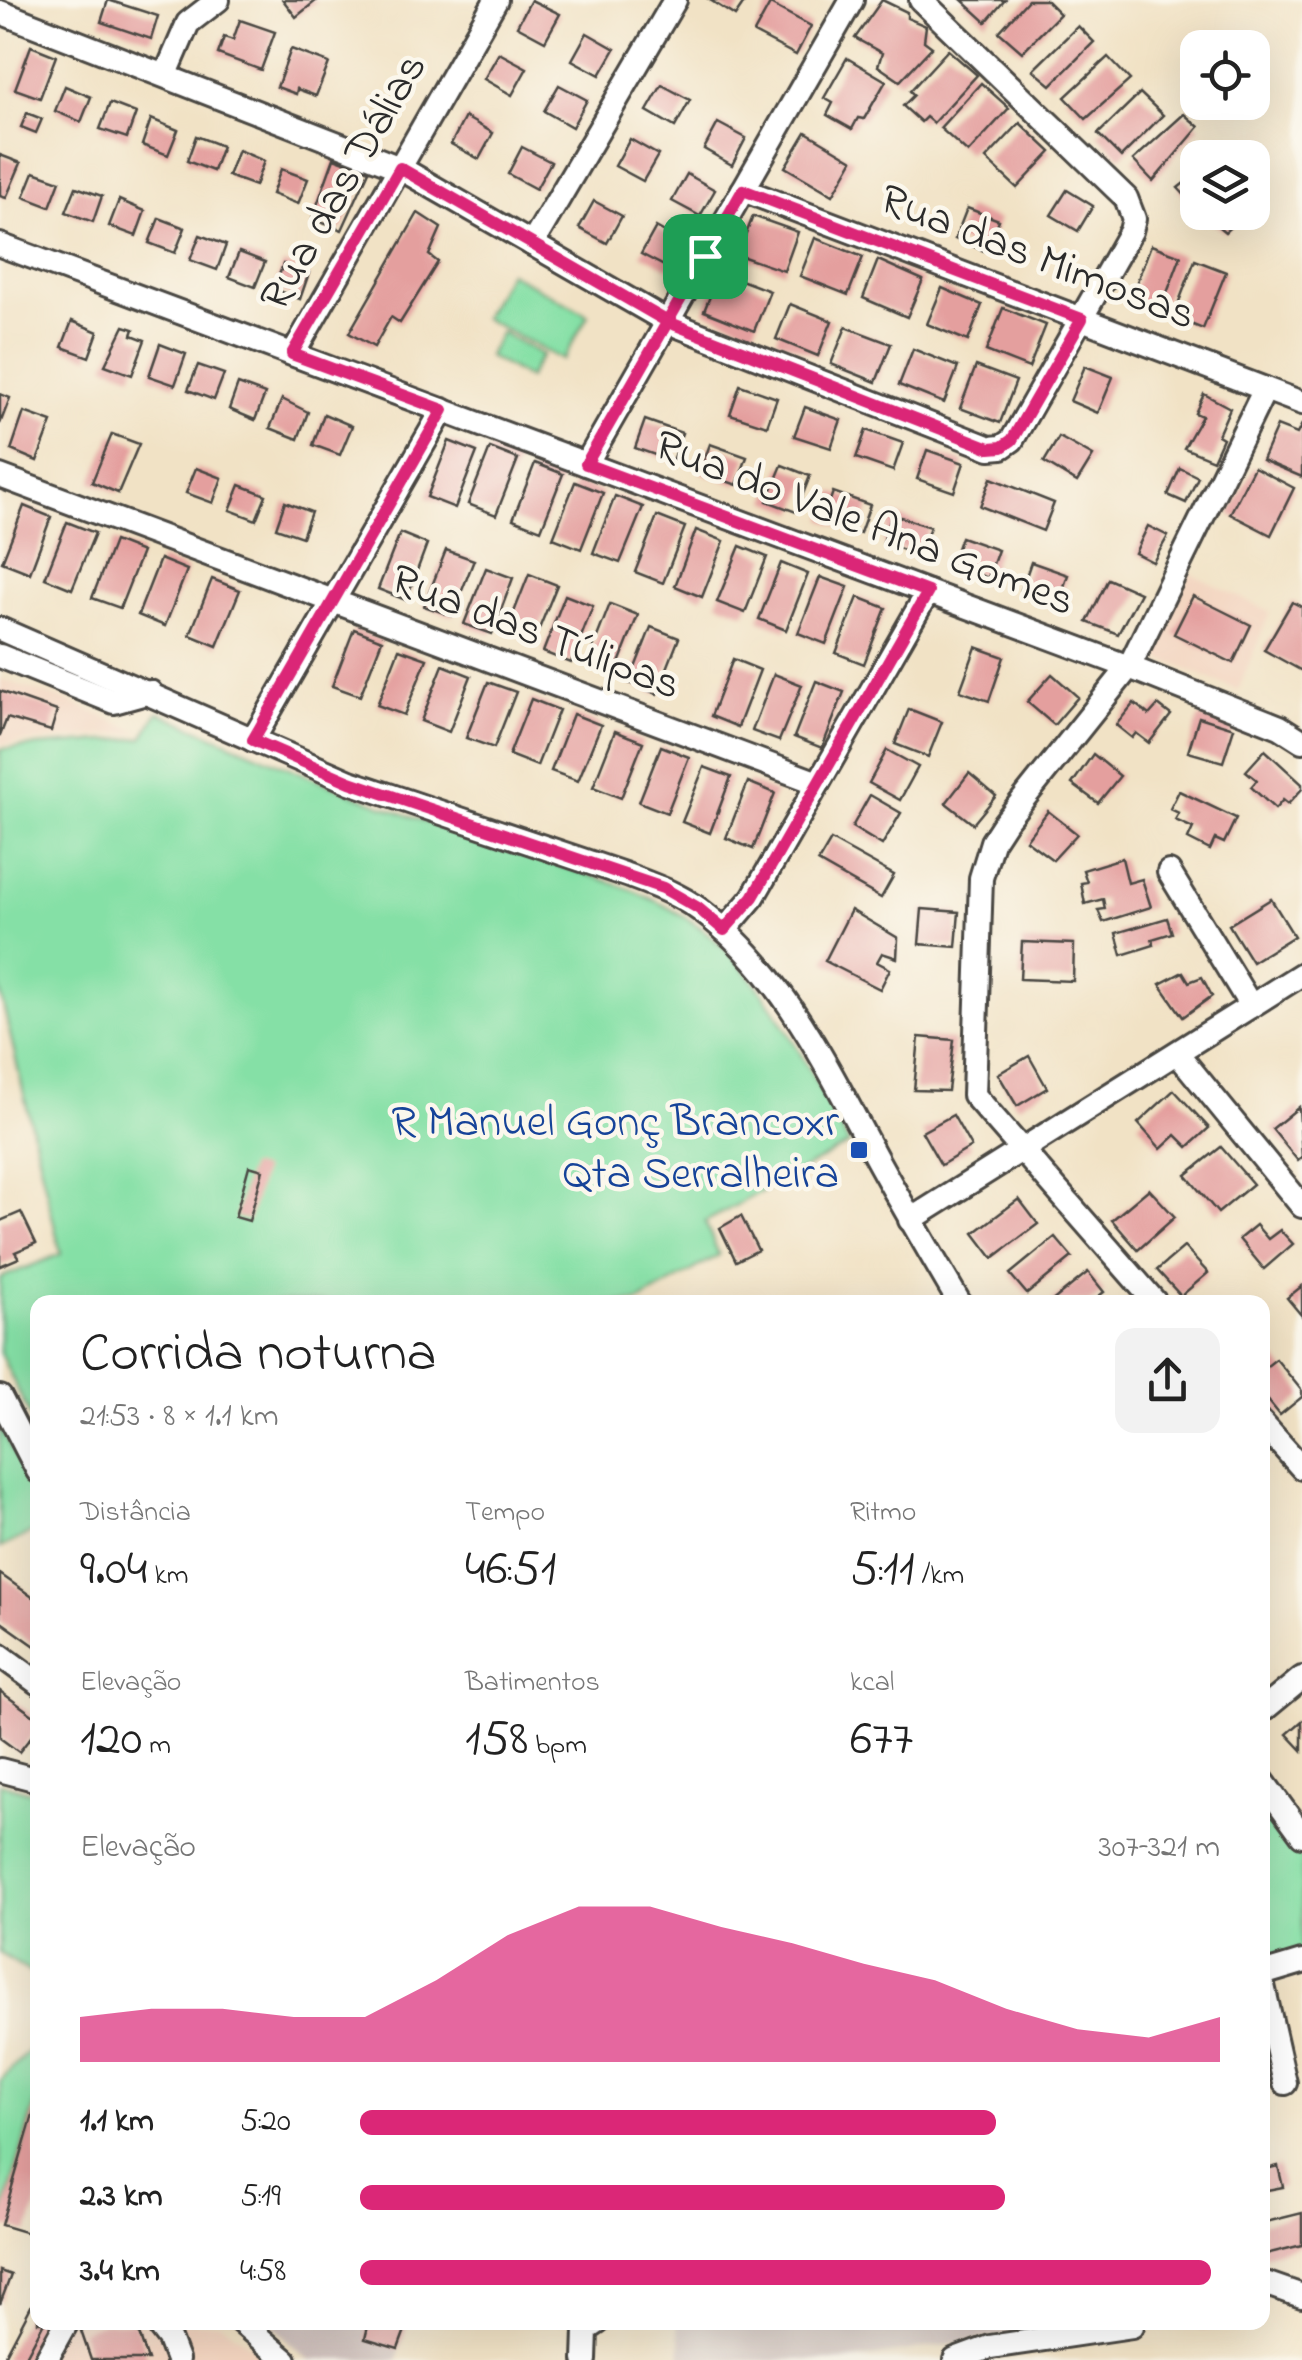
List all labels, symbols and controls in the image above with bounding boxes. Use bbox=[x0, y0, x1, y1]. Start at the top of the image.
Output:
map controls bbox=[1180, 30, 1270, 230]
button: locate bbox=[1180, 30, 1270, 120]
street label: Rua das Dálias bbox=[244, 42, 446, 324]
button: layers bbox=[1180, 140, 1270, 230]
street label: Rua das Mimosas bbox=[869, 168, 1205, 350]
pin bbox=[663, 214, 748, 299]
icon: arrive bbox=[678, 229, 733, 284]
street label: Rua do Vale Ana Gomes bbox=[644, 414, 1084, 636]
street label: Rua das Túlipas bbox=[380, 548, 690, 720]
place label: R Manuel Gonç Brancoxr Qta Serralheira bbox=[391, 1091, 839, 1209]
marker: R Manuel Gonç Brancoxr Qta Serralheira bbox=[848, 1139, 870, 1161]
text: Corrida noturna bbox=[80, 1316, 437, 1396]
button: share bbox=[1115, 1328, 1220, 1433]
text: 21:53 · 8 × 1.1 km bbox=[80, 1394, 279, 1441]
text: Distância bbox=[80, 1493, 191, 1534]
text: Tempo bbox=[465, 1493, 545, 1534]
text: Ritmo bbox=[850, 1493, 916, 1534]
text: 9.04 bbox=[80, 1534, 147, 1607]
text: 46:51 bbox=[465, 1534, 556, 1607]
text: 5:11 bbox=[850, 1534, 915, 1607]
text: km bbox=[147, 1556, 188, 1597]
text: /km bbox=[915, 1556, 964, 1597]
text: Elevação bbox=[80, 1663, 181, 1704]
text: Batimentos bbox=[465, 1663, 600, 1704]
text: kcal bbox=[850, 1663, 895, 1704]
text: 120 bbox=[80, 1704, 142, 1777]
text: 158 bbox=[465, 1704, 528, 1777]
text: 677 bbox=[850, 1704, 913, 1777]
text: m bbox=[142, 1726, 171, 1767]
text: bpm bbox=[528, 1726, 587, 1767]
text: Elevação bbox=[80, 1825, 196, 1872]
text: 307–321 m bbox=[1098, 1825, 1220, 1872]
text: 1.1 km bbox=[80, 2099, 154, 2146]
text: 5:20 bbox=[240, 2099, 291, 2146]
text: 2.3 km bbox=[80, 2174, 163, 2221]
text: 5:19 bbox=[240, 2174, 281, 2221]
text: 3.4 km bbox=[80, 2249, 160, 2296]
text: 4:58 bbox=[240, 2249, 286, 2296]

